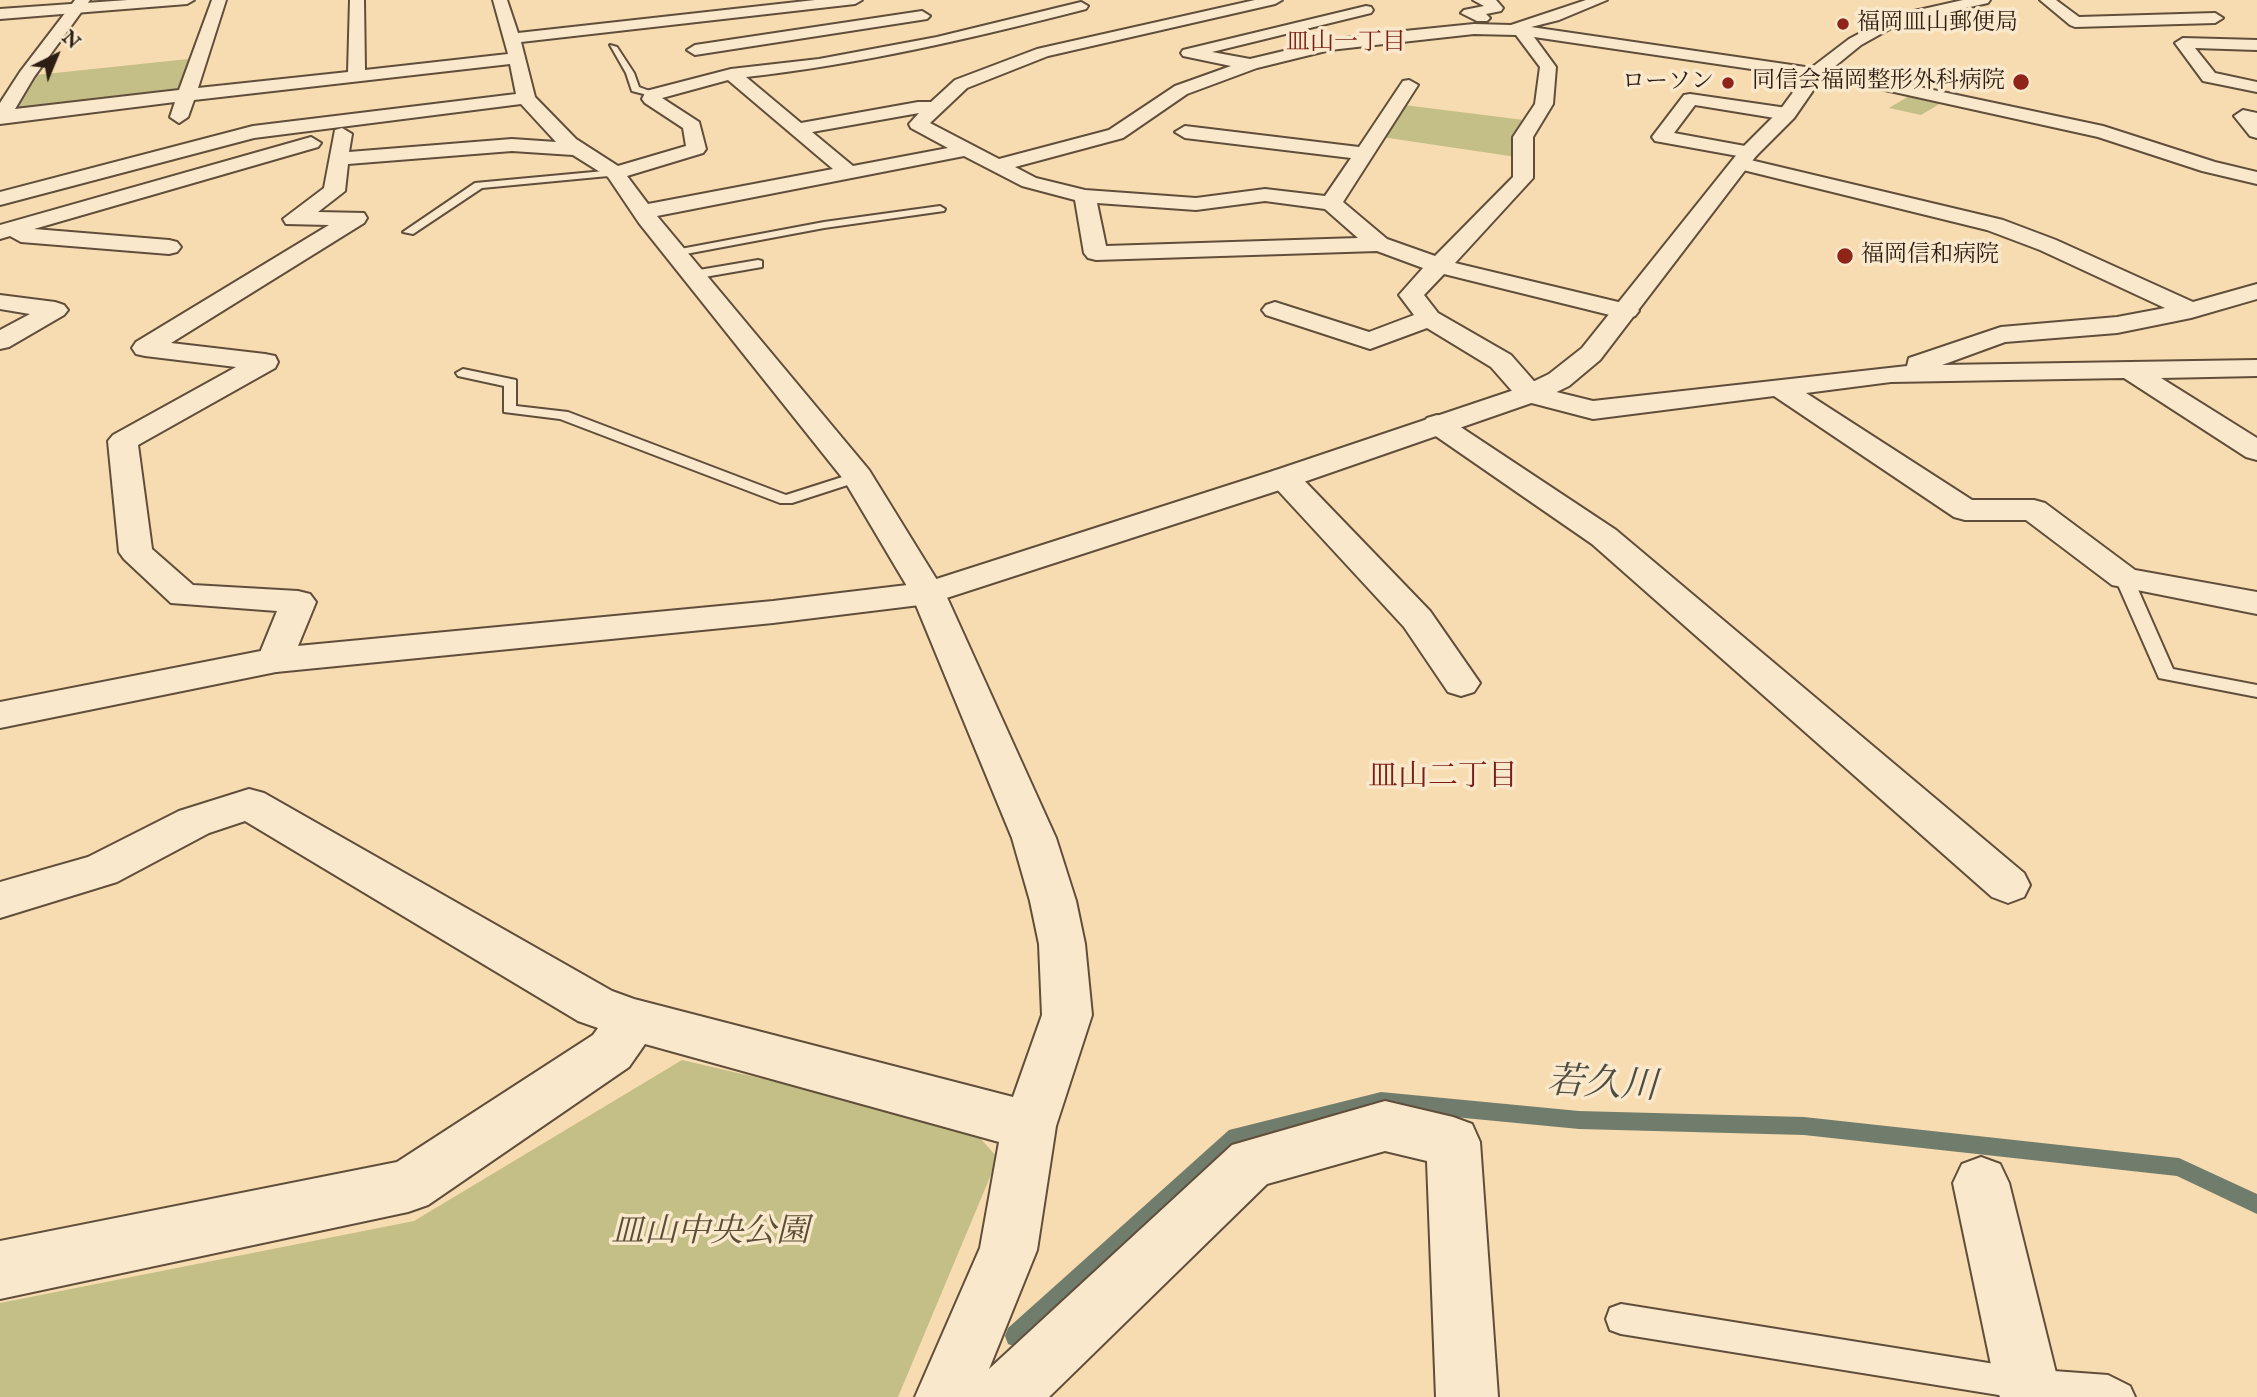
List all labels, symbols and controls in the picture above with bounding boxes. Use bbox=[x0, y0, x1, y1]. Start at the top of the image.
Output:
place label: 福岡皿山郵便局 bbox=[1857, 10, 2018, 38]
marker: 福岡皿山郵便局 bbox=[1835, 16, 1851, 32]
north arrow bbox=[21, 21, 91, 91]
text: N bbox=[56, 26, 85, 55]
district label: 皿山一丁目 bbox=[1286, 30, 1406, 58]
place label: 同信会福岡整形外科病院 bbox=[1752, 68, 2005, 96]
place label: ローソン bbox=[1622, 69, 1714, 97]
marker: 同信会福岡整形外科病院 bbox=[2011, 72, 2031, 92]
marker: ローソン bbox=[1720, 75, 1736, 91]
place label: 福岡信和病院 bbox=[1861, 242, 1999, 270]
marker: 福岡信和病院 bbox=[1835, 246, 1855, 266]
district label: 皿山二丁目 bbox=[1368, 761, 1518, 797]
water label: 若久川 bbox=[1545, 1062, 1659, 1112]
park label: 皿山中央公園 bbox=[611, 1214, 809, 1254]

